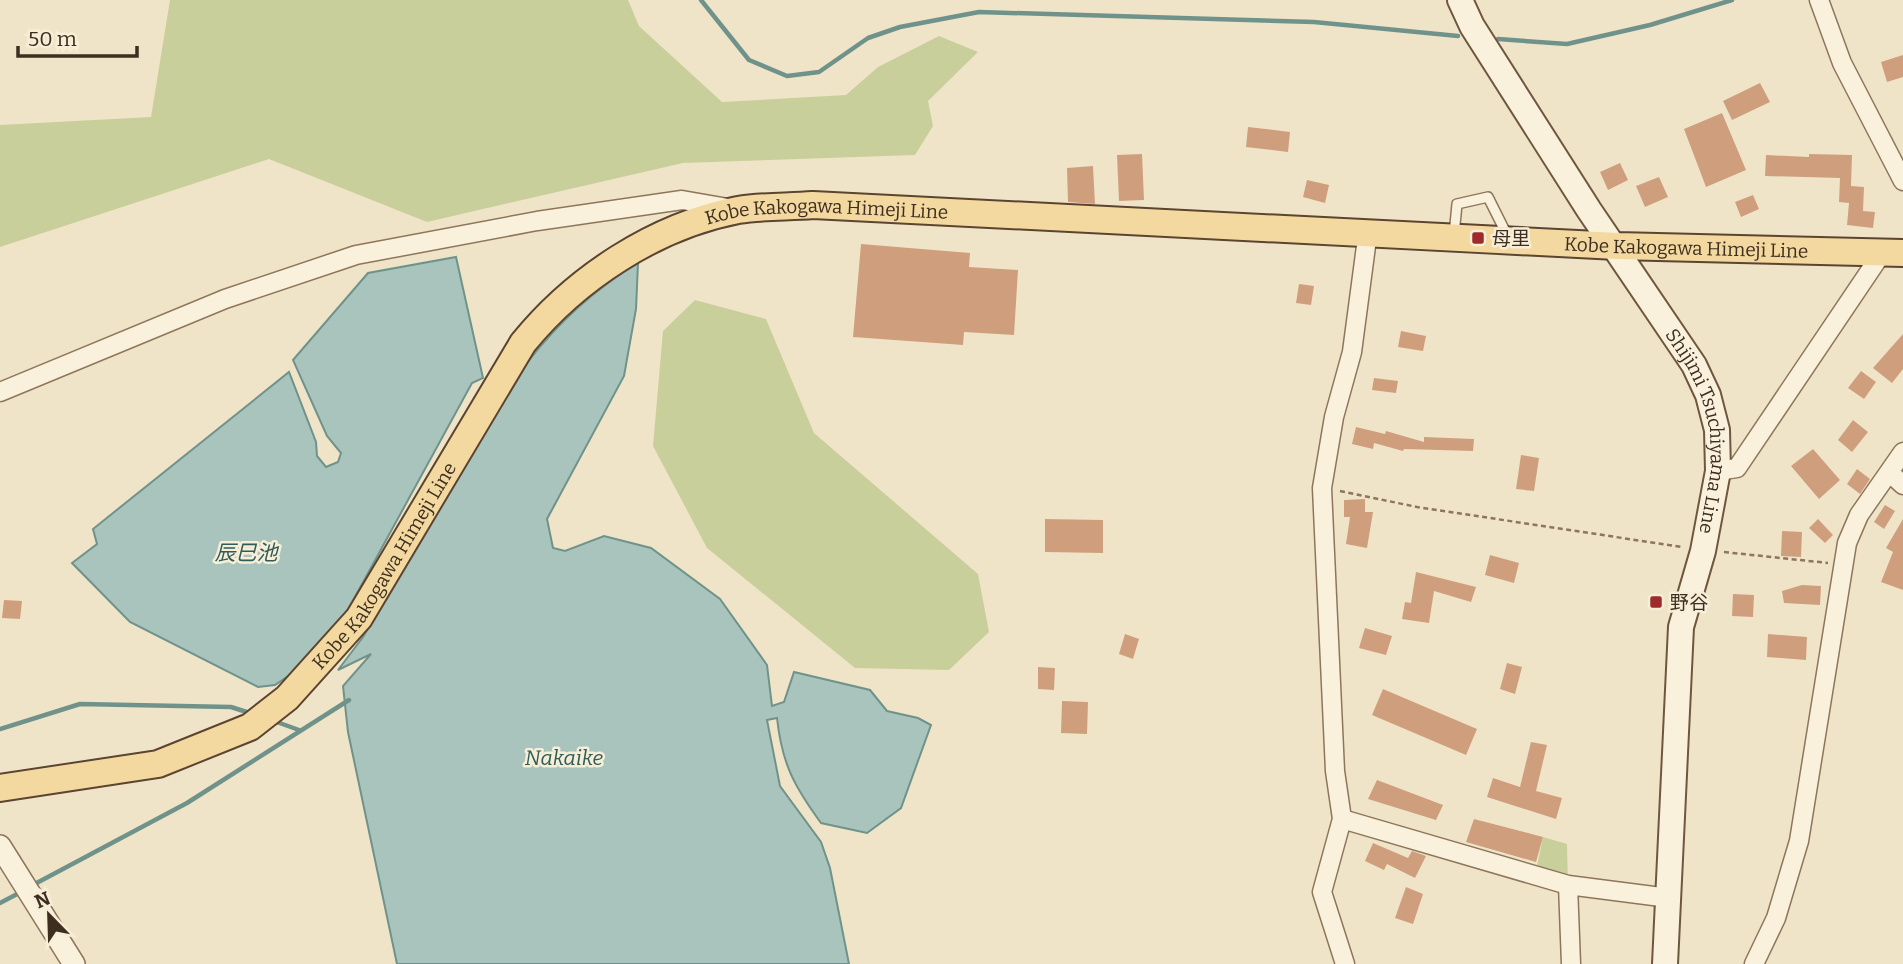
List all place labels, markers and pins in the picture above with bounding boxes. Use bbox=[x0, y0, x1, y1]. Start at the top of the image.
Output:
place label: 母里 bbox=[1492, 227, 1530, 250]
marker: 母里 bbox=[1470, 230, 1486, 246]
place label: 野谷 bbox=[1670, 591, 1708, 614]
marker: 野谷 bbox=[1648, 594, 1664, 610]

